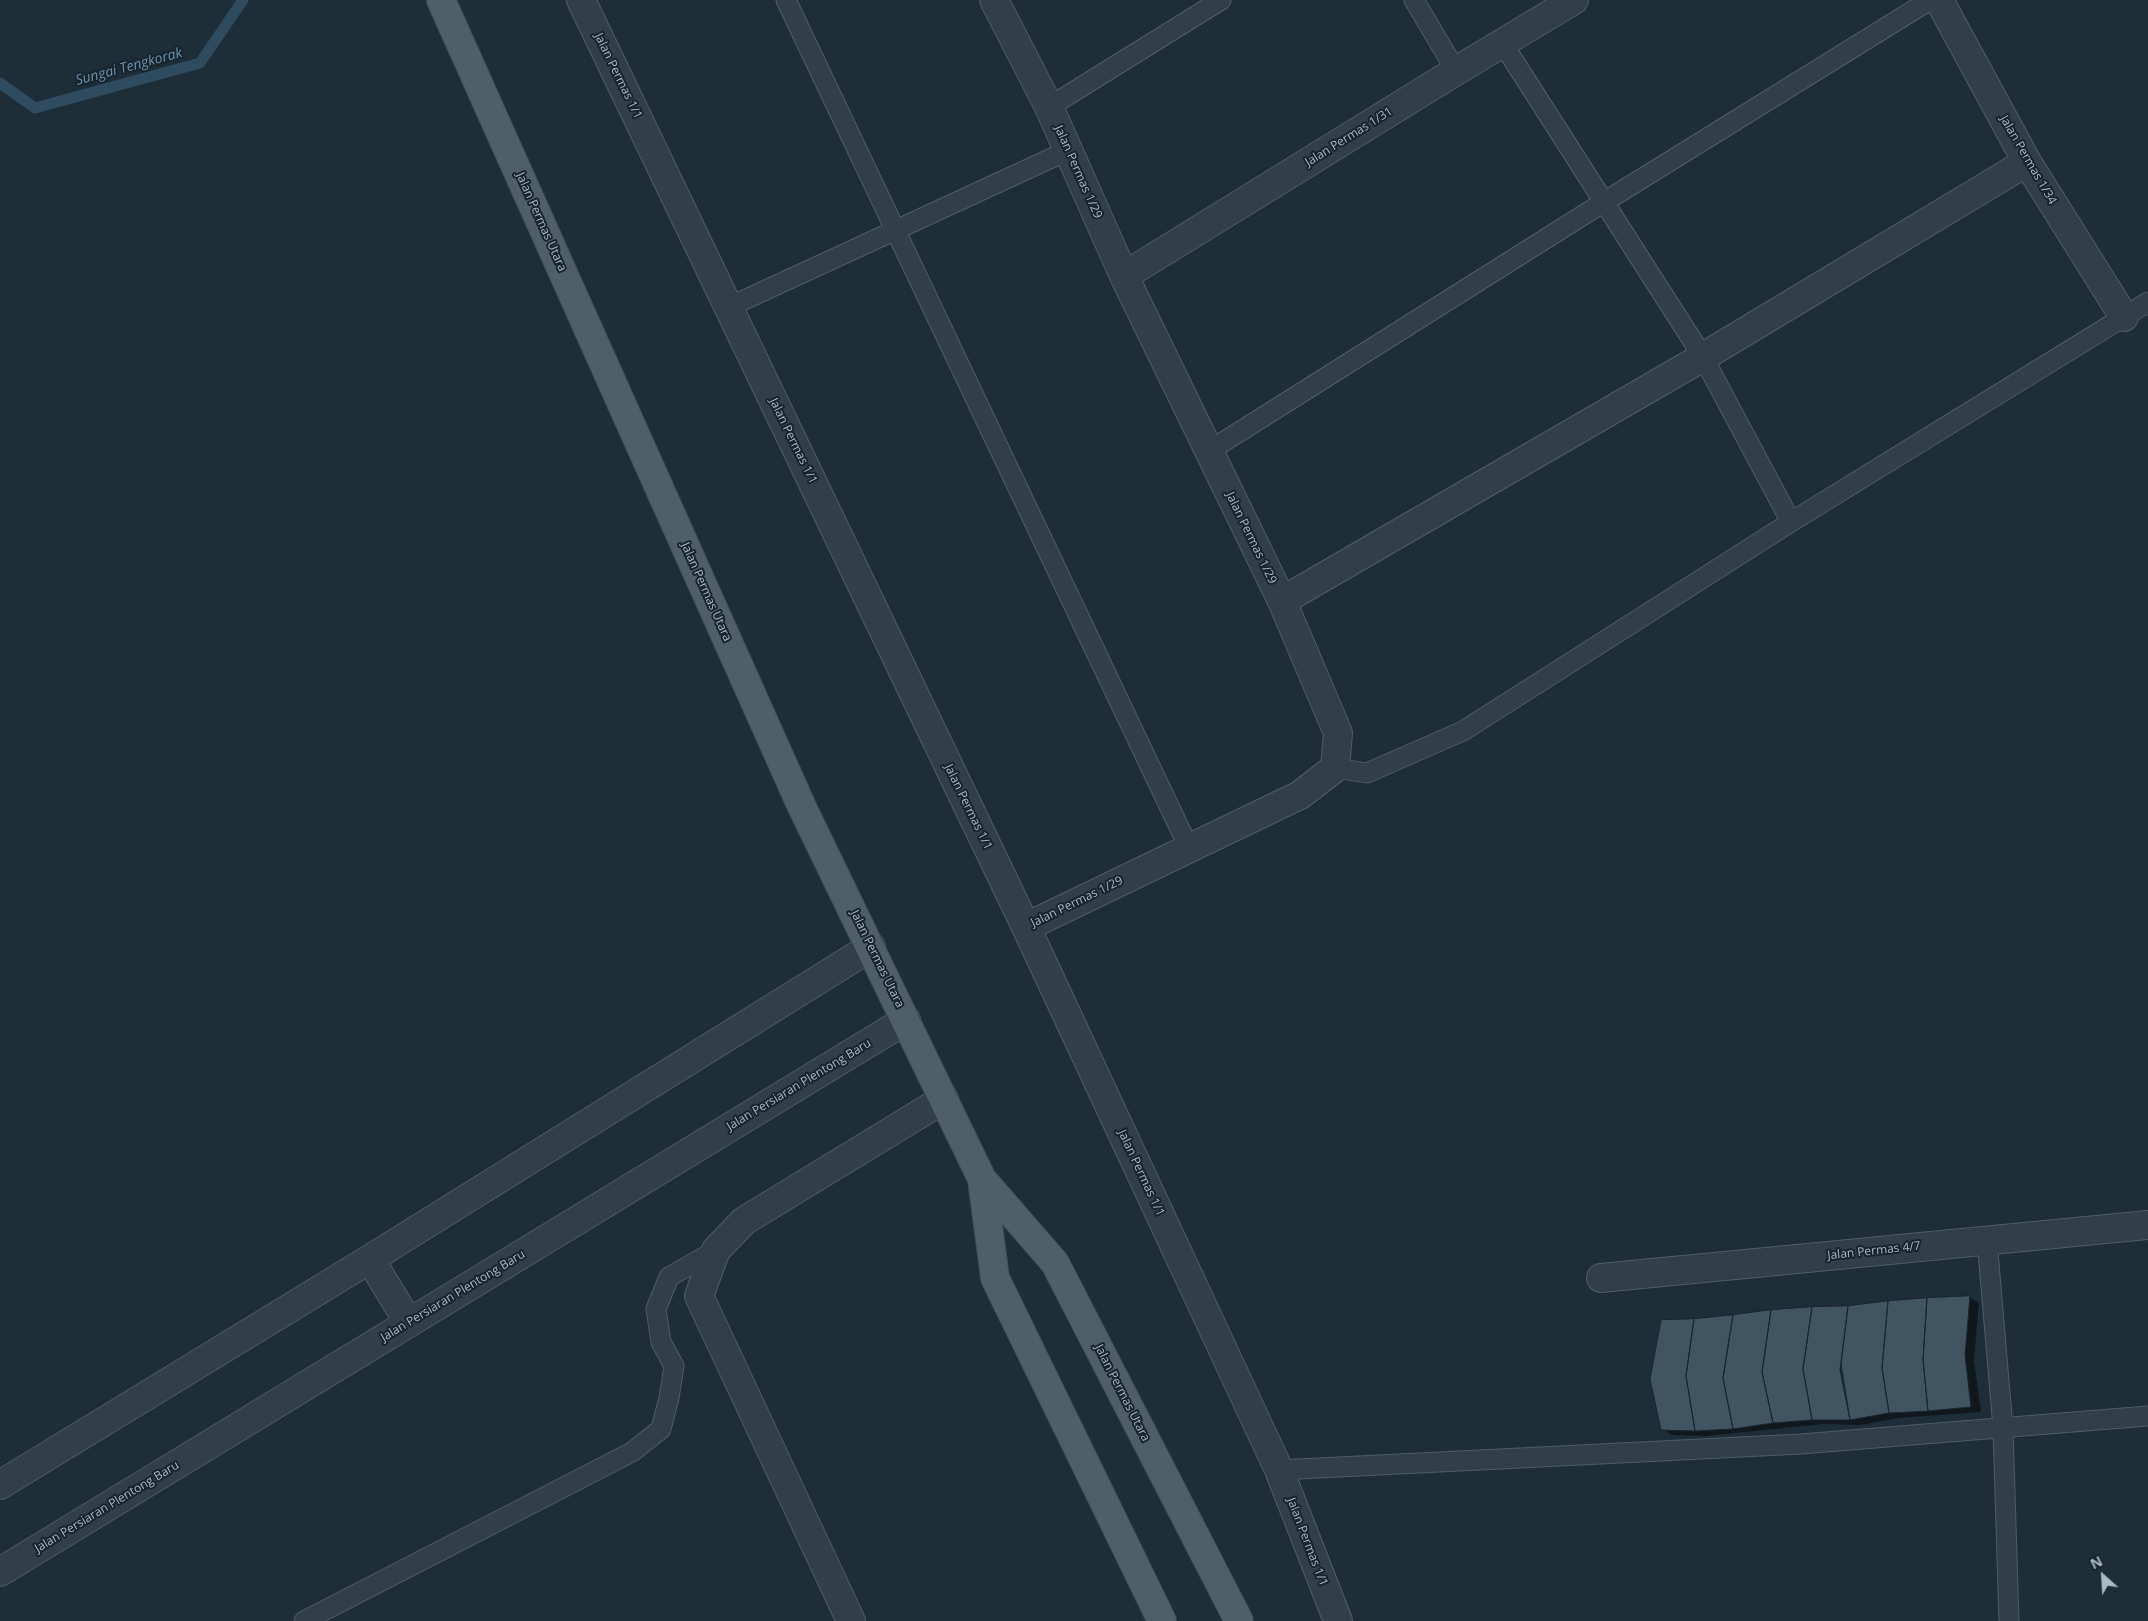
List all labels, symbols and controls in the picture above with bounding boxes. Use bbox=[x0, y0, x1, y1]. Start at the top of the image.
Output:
street label: Jalan Permas 1/1 bbox=[591, 31, 645, 121]
water label: Sungai Tengkorak bbox=[74, 45, 184, 89]
street label: Jalan Permas 1/31 bbox=[1303, 104, 1395, 170]
street label: Jalan Permas 1/34 bbox=[1997, 113, 2059, 207]
street label: Jalan Permas 1/29 bbox=[1051, 123, 1105, 221]
street label: Jalan Permas Utara bbox=[513, 170, 569, 274]
street label: Jalan Permas 1/1 bbox=[766, 396, 820, 486]
street label: Jalan Permas 1/29 bbox=[1222, 490, 1280, 586]
street label: Jalan Permas Utara bbox=[678, 540, 734, 644]
street label: Jalan Permas 1/1 bbox=[941, 762, 995, 852]
street label: Jalan Permas 1/29 bbox=[1029, 873, 1125, 931]
street label: Jalan Permas Utara bbox=[847, 908, 907, 1010]
street label: Jalan Persiaran Plentong Baru bbox=[724, 1036, 874, 1134]
street label: Jalan Permas 1/1 bbox=[1115, 1128, 1167, 1218]
street label: Jalan Permas 4/7 bbox=[1827, 1239, 1921, 1263]
street label: Jalan Persiaran Plentong Baru bbox=[378, 1247, 528, 1345]
street label: Jalan Permas Utara bbox=[1091, 1342, 1153, 1444]
street label: Jalan Persiaran Plentong Baru bbox=[32, 1458, 182, 1556]
street label: Jalan Permas 1/1 bbox=[1283, 1496, 1331, 1588]
north arrow bbox=[2078, 1551, 2128, 1601]
text: N bbox=[2087, 1551, 2105, 1573]

